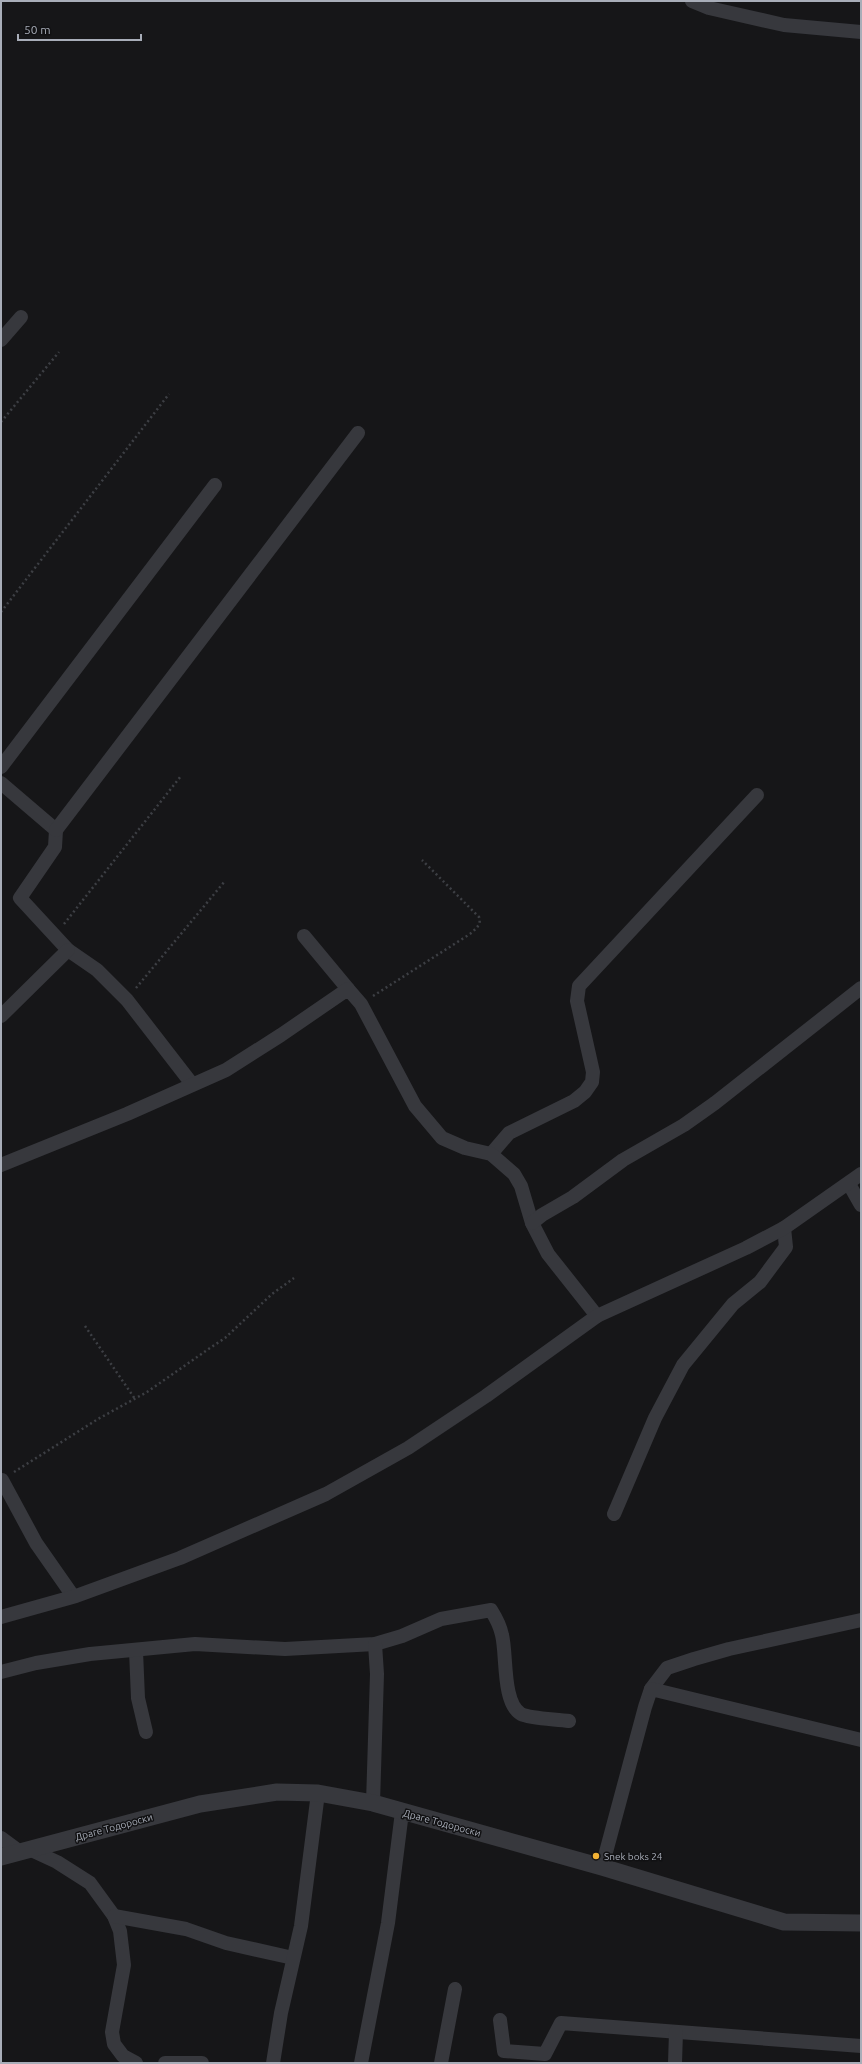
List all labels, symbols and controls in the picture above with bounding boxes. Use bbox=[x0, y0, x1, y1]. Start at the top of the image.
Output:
scale bar bbox=[18, 16, 141, 42]
text: 50 m bbox=[24, 23, 51, 36]
street label: Драге Тодороски bbox=[402, 1807, 482, 1839]
street label: Драге Тодороски bbox=[74, 1811, 154, 1843]
marker: Snek boks 24 bbox=[591, 1851, 601, 1861]
place label: Snek boks 24 bbox=[604, 1851, 663, 1862]

